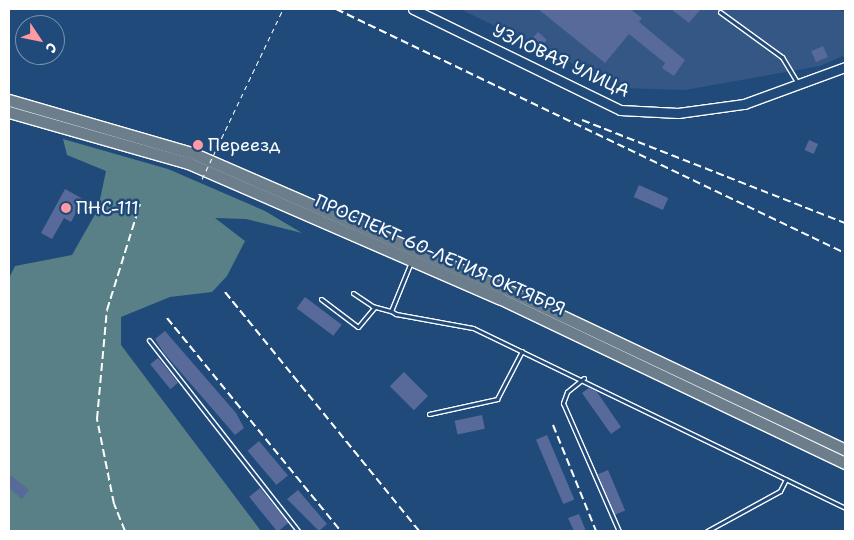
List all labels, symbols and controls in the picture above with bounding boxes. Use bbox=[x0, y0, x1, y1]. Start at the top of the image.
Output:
north arrow bbox=[15, 15, 65, 65]
street label: УЗЛОВАЯ УЛИЦА bbox=[489, 20, 633, 102]
text: С bbox=[42, 39, 61, 56]
place label: Переезд bbox=[208, 134, 280, 156]
marker: Переезд bbox=[192, 139, 204, 151]
street label: ПРОСПЕКТ 60-ЛЕТИЯ ОКТЯБРЯ bbox=[312, 190, 568, 320]
place label: ПНС-111 bbox=[76, 197, 139, 219]
marker: ПНС-111 bbox=[60, 202, 72, 214]

